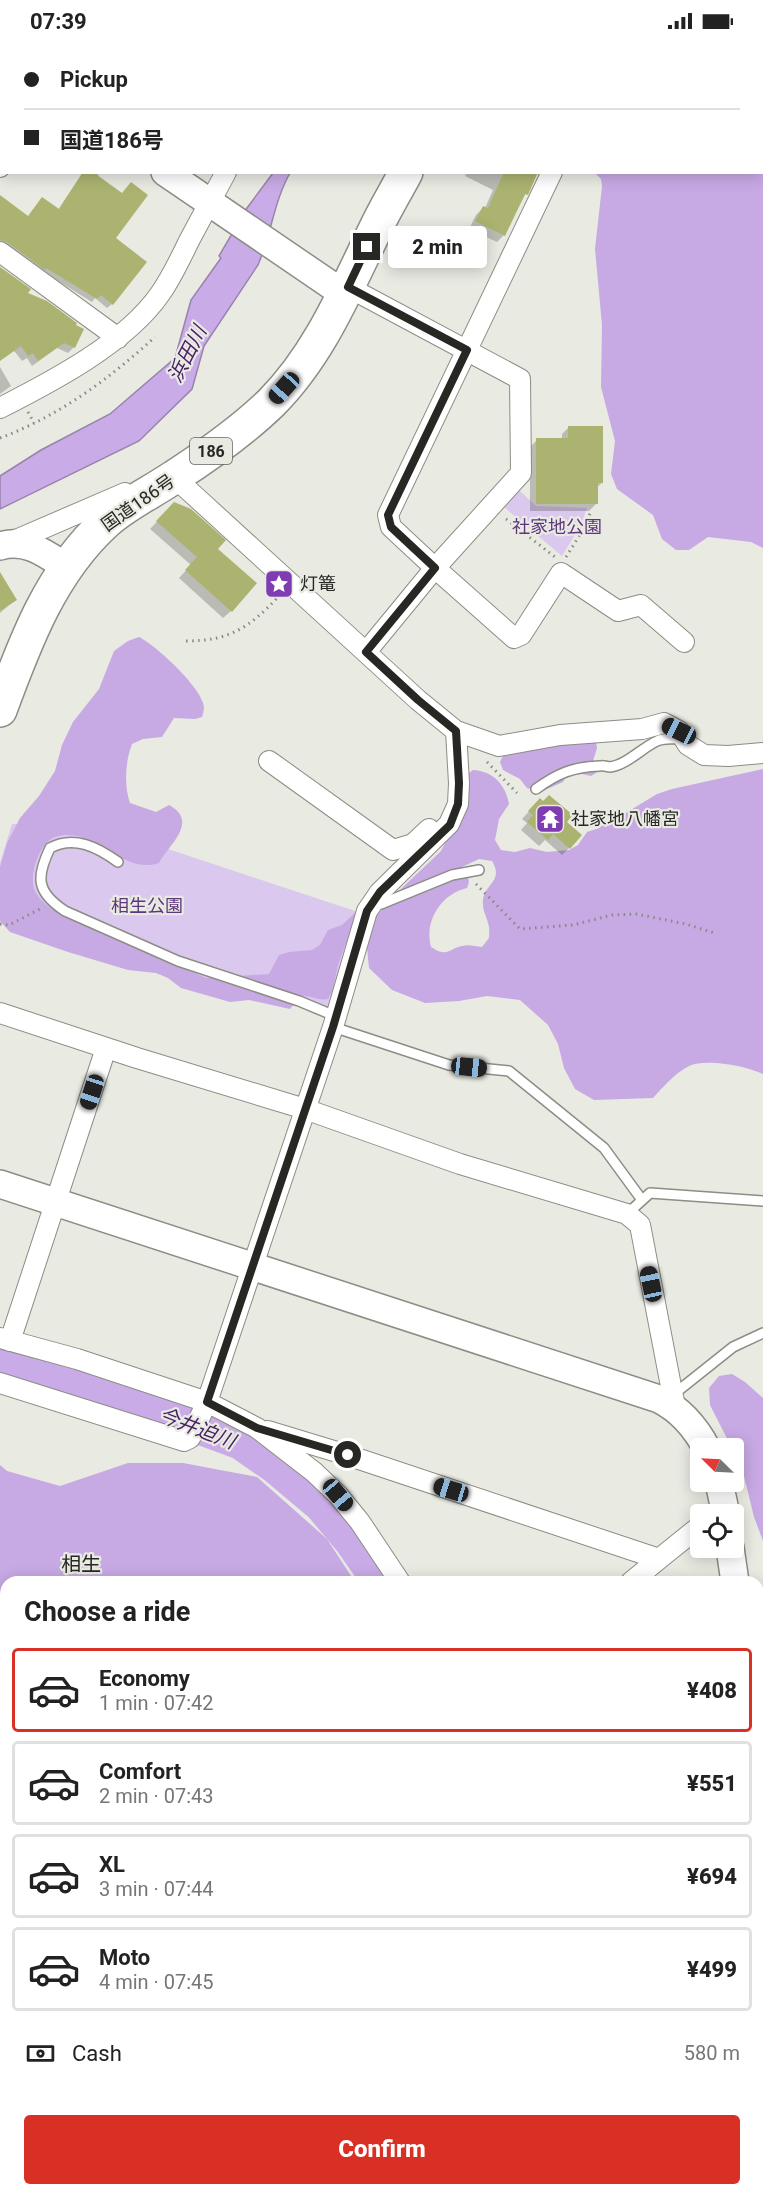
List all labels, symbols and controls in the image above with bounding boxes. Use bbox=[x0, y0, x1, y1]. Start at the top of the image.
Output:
text: 07:39 bbox=[30, 9, 87, 34]
text: Pickup bbox=[60, 67, 128, 92]
text: 国道186号 bbox=[60, 128, 164, 153]
callout: 2 min bbox=[388, 226, 487, 268]
route end bbox=[353, 233, 380, 260]
text: 2 min bbox=[412, 235, 463, 259]
water label: 浜田川 bbox=[163, 320, 212, 386]
car bbox=[265, 369, 303, 407]
road number: 186 bbox=[190, 438, 232, 464]
street label: 国道186号 bbox=[97, 470, 178, 535]
park label: 社家地公園 bbox=[512, 516, 602, 537]
place icon: 灯篭 bbox=[263, 568, 295, 600]
place label: 灯篭 bbox=[300, 573, 336, 594]
car bbox=[659, 715, 699, 747]
temple icon: 社家地八幡宮 bbox=[534, 803, 566, 835]
place label: 社家地八幡宮 bbox=[571, 808, 679, 829]
park label: 相生公園 bbox=[111, 895, 183, 916]
car bbox=[450, 1056, 488, 1078]
car bbox=[78, 1072, 106, 1112]
car bbox=[638, 1265, 664, 1303]
water label: 今井迫川 bbox=[155, 1402, 241, 1454]
north arrow bbox=[690, 1438, 744, 1492]
map controls bbox=[690, 1438, 744, 1558]
route start bbox=[334, 1441, 361, 1468]
car bbox=[320, 1475, 356, 1515]
car bbox=[431, 1476, 471, 1504]
button: locate bbox=[690, 1504, 744, 1558]
district label: 相生 bbox=[61, 1552, 101, 1576]
text: Choose a ride bbox=[24, 1596, 190, 1628]
icon: car bbox=[27, 1663, 81, 1717]
text: Economy bbox=[99, 1666, 190, 1691]
text: ¥408 bbox=[687, 1678, 737, 1703]
text: 1 min · 07:42 bbox=[99, 1691, 214, 1715]
icon: car bbox=[27, 1756, 81, 1810]
text: Comfort bbox=[99, 1759, 181, 1784]
text: ¥551 bbox=[687, 1771, 737, 1796]
text: 2 min · 07:43 bbox=[99, 1784, 214, 1808]
icon: car bbox=[27, 1849, 81, 1903]
text: XL bbox=[99, 1852, 125, 1877]
text: ¥694 bbox=[687, 1864, 737, 1889]
text: 3 min · 07:44 bbox=[99, 1877, 214, 1901]
icon: car bbox=[27, 1942, 81, 1996]
text: Moto bbox=[99, 1945, 150, 1970]
text: ¥499 bbox=[687, 1957, 737, 1982]
text: 4 min · 07:45 bbox=[99, 1970, 214, 1994]
icon: cash bbox=[24, 2037, 57, 2070]
text: Cash bbox=[72, 2041, 122, 2066]
text: 580 m bbox=[684, 2041, 740, 2065]
button: Confirm bbox=[24, 2115, 740, 2184]

